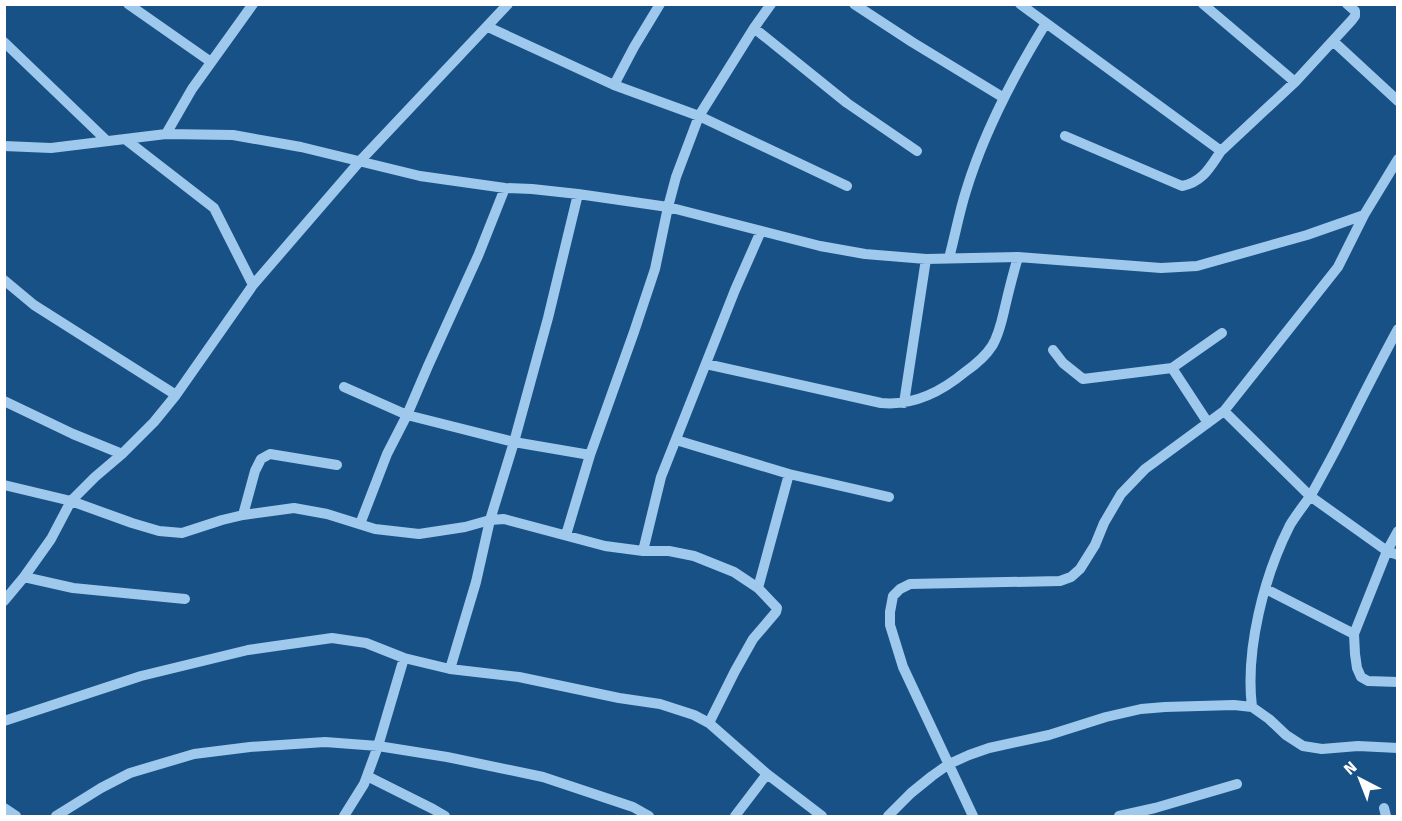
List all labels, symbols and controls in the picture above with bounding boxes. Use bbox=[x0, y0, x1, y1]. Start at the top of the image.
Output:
north arrow bbox=[1330, 749, 1390, 809]
text: N bbox=[1340, 758, 1361, 779]

